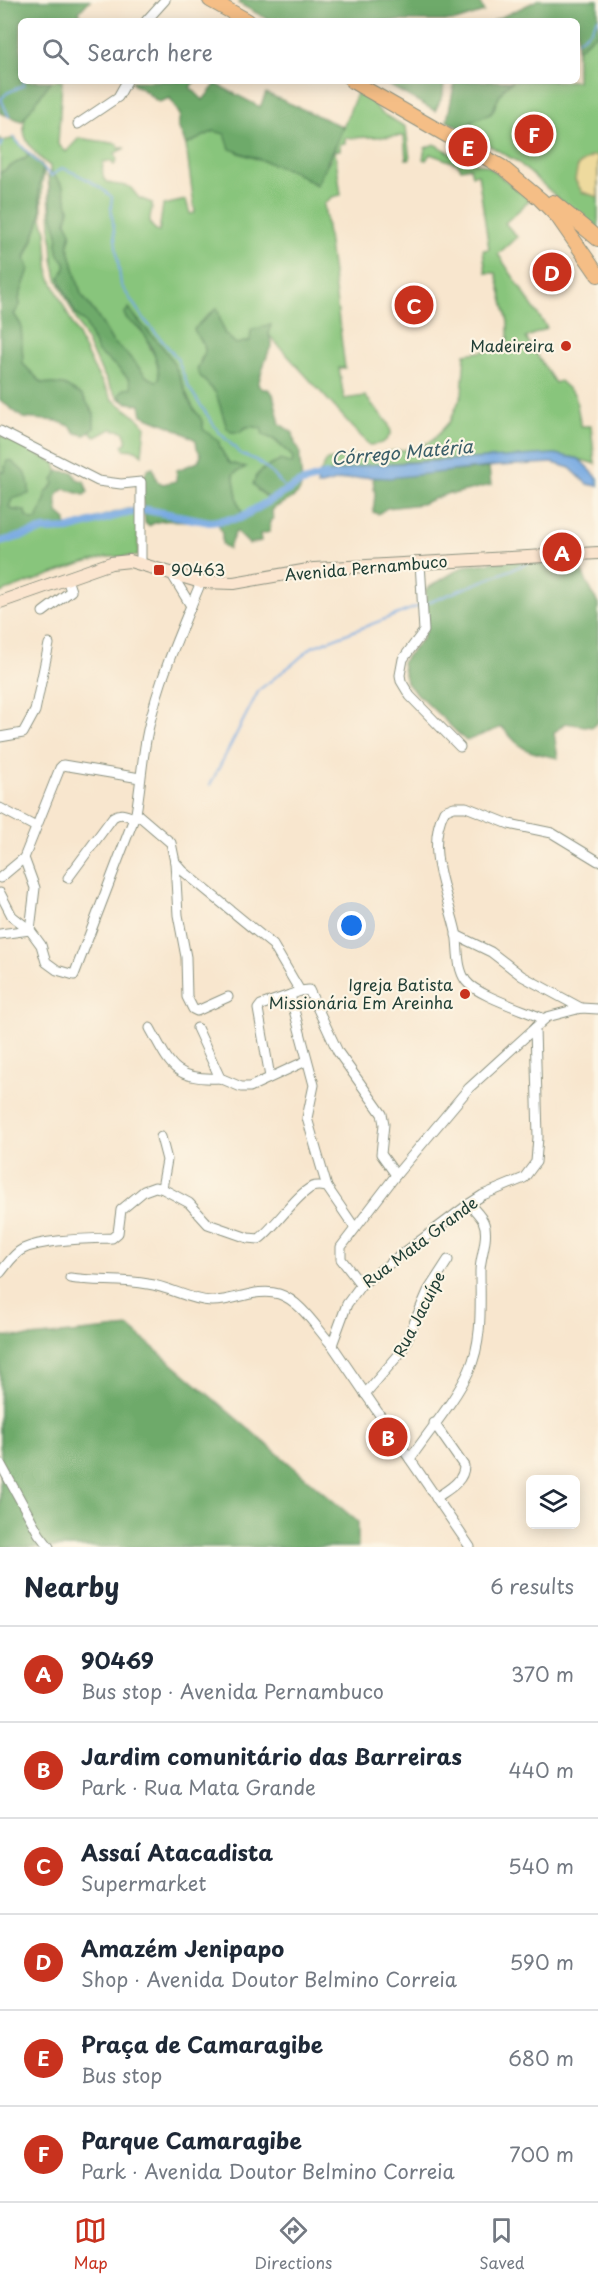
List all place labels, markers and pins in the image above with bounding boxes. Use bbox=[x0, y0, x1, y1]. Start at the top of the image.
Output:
pin: F bbox=[514, 112, 554, 156]
pin: E bbox=[448, 124, 488, 170]
pin: D bbox=[532, 250, 572, 294]
pin: C bbox=[394, 282, 434, 328]
place label: Madeireira bbox=[470, 333, 554, 357]
marker: Madeireira bbox=[559, 339, 573, 353]
pin: A bbox=[542, 530, 582, 574]
place label: 90463 bbox=[171, 557, 225, 581]
marker: 90463 bbox=[152, 563, 166, 577]
place label: Igreja Batista Missionária Em Areinha bbox=[269, 972, 453, 1014]
marker: Igreja Batista Missionária Em Areinha bbox=[458, 987, 472, 1001]
pin: B bbox=[368, 1414, 408, 1460]

